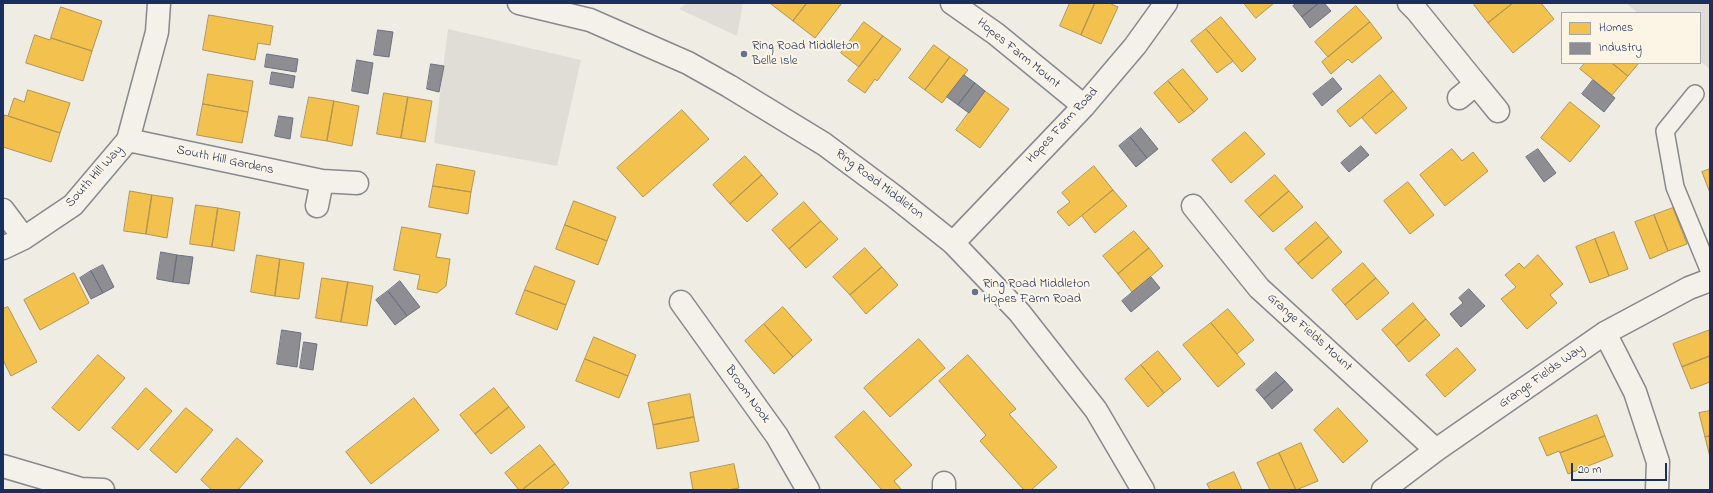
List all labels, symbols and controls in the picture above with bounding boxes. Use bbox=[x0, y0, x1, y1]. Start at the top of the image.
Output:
legend bbox=[1561, 12, 1701, 64]
street label: Hopes Farm Mount bbox=[973, 16, 1063, 92]
text: Homes bbox=[1599, 19, 1633, 37]
place label: Ring Road Middleton Belle Isle bbox=[752, 39, 859, 70]
text: Industry bbox=[1599, 39, 1642, 57]
marker: Ring Road Middleton Belle Isle bbox=[739, 49, 749, 59]
street label: Hopes Farm Road bbox=[1024, 85, 1102, 167]
street label: South Hill Way bbox=[63, 143, 127, 211]
street label: South Hill Gardens bbox=[175, 143, 275, 179]
street label: Ring Road Middleton bbox=[832, 147, 926, 223]
place label: Ring Road Middleton Hopes Farm Road bbox=[983, 277, 1090, 308]
marker: Ring Road Middleton Hopes Farm Road bbox=[970, 287, 980, 297]
street label: Grange Fields Mount bbox=[1263, 291, 1355, 375]
street label: Grange Fields Way bbox=[1496, 342, 1588, 412]
street label: Broom Nook bbox=[721, 363, 773, 427]
scale bar bbox=[1573, 455, 1669, 481]
text: 20 m bbox=[1578, 461, 1601, 479]

